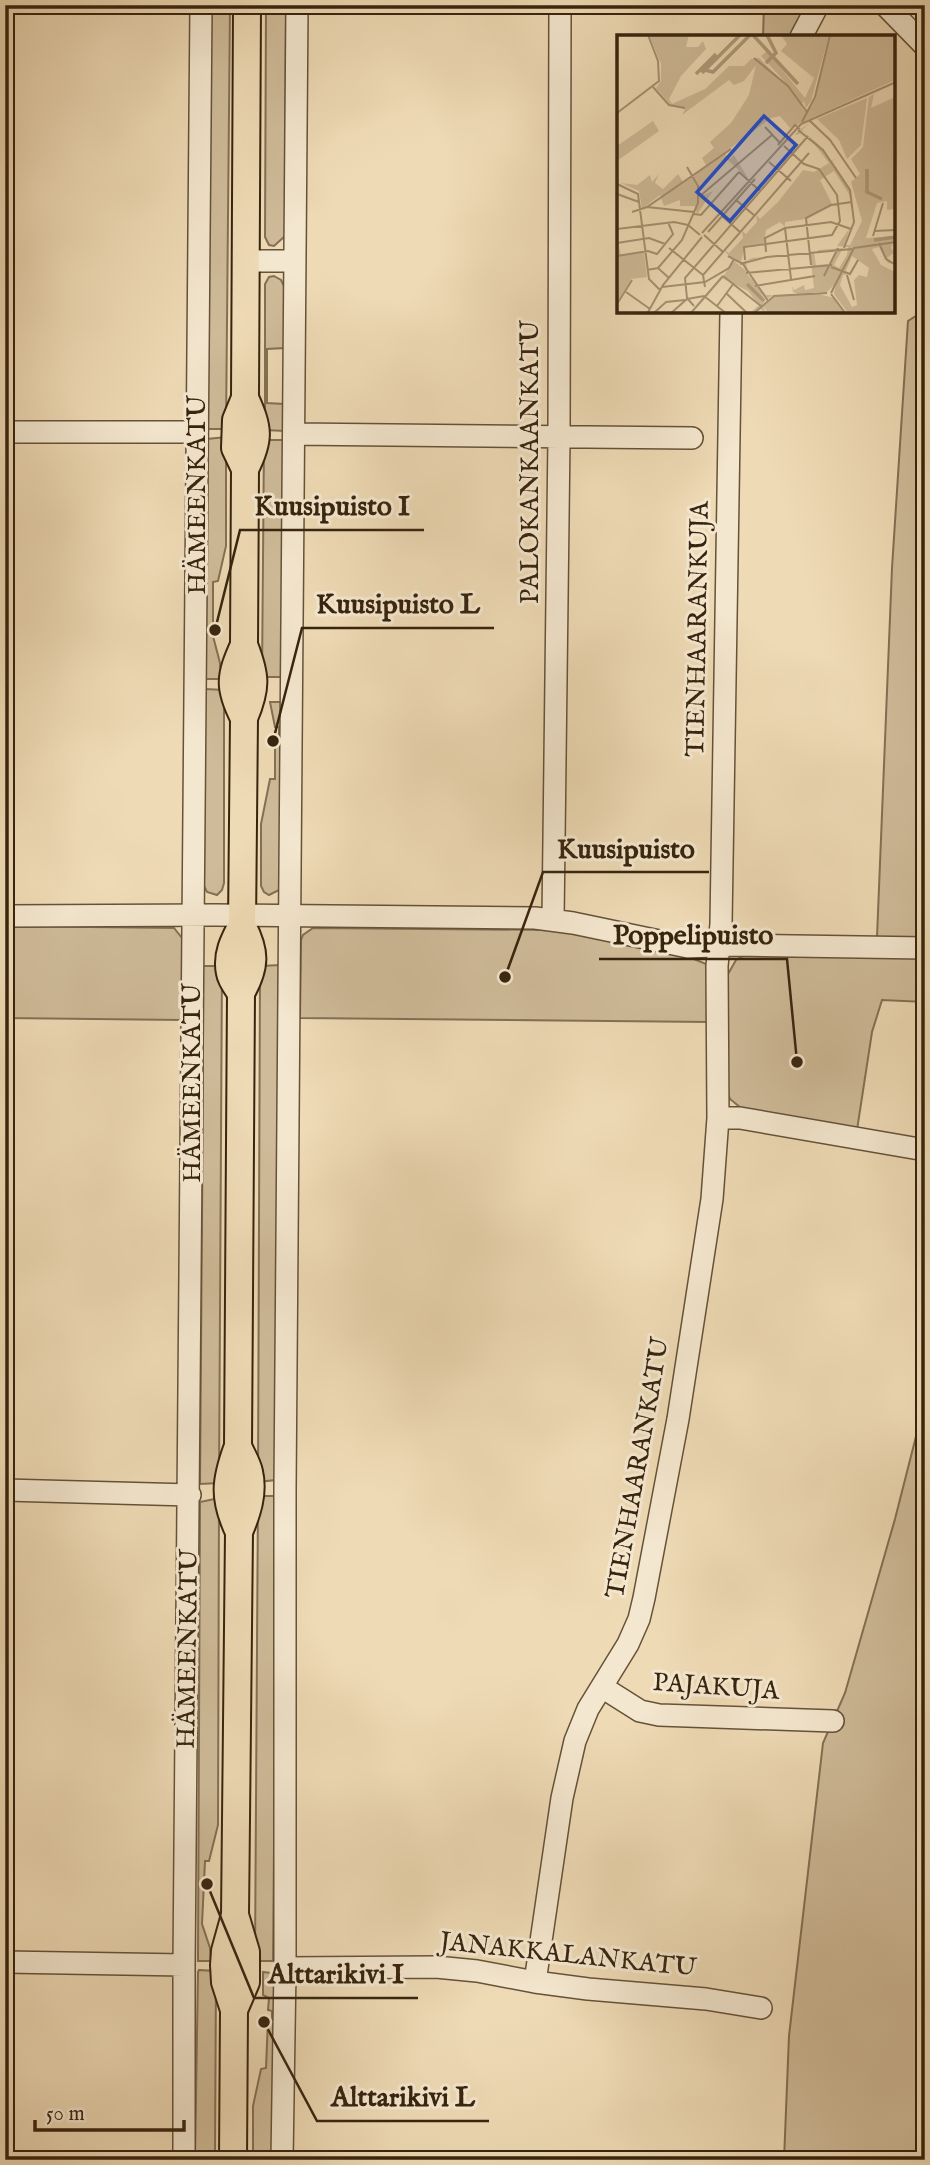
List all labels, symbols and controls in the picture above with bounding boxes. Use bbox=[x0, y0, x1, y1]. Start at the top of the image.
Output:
inset map bbox=[617, 35, 895, 313]
street label: PALOKANKAANKATU bbox=[514, 319, 547, 604]
street label: HÄMEENKATU bbox=[181, 394, 214, 595]
callout: Kuusipuisto I bbox=[240, 481, 424, 530]
text: Kuusipuisto I bbox=[254, 490, 410, 525]
street label: TIENHAARANKUJA bbox=[679, 499, 717, 757]
callout: Kuusipuisto L bbox=[302, 579, 494, 628]
text: Kuusipuisto L bbox=[316, 588, 481, 623]
callout: Kuusipuisto bbox=[543, 823, 709, 872]
text: Kuusipuisto bbox=[557, 833, 695, 868]
callout: Poppelipuisto bbox=[599, 910, 787, 959]
text: Poppelipuisto bbox=[613, 919, 773, 954]
street label: HÄMEENKATU bbox=[176, 982, 209, 1183]
street label: TIENHAARANKATU bbox=[599, 1334, 677, 1601]
street label: HÄMEENKATU bbox=[170, 1548, 206, 1749]
street label: PAJAKUJA bbox=[652, 1666, 782, 1708]
street label: JANAKKALANKATU bbox=[435, 1925, 699, 1985]
callout: Alttarikivi I bbox=[254, 1949, 418, 1998]
text: Alttarikivi I bbox=[267, 1958, 404, 1993]
callout: Alttarikivi L bbox=[317, 2072, 489, 2121]
text: Alttarikivi L bbox=[330, 2081, 476, 2116]
scale bar bbox=[35, 2088, 184, 2132]
text: 50 m bbox=[46, 2101, 85, 2128]

